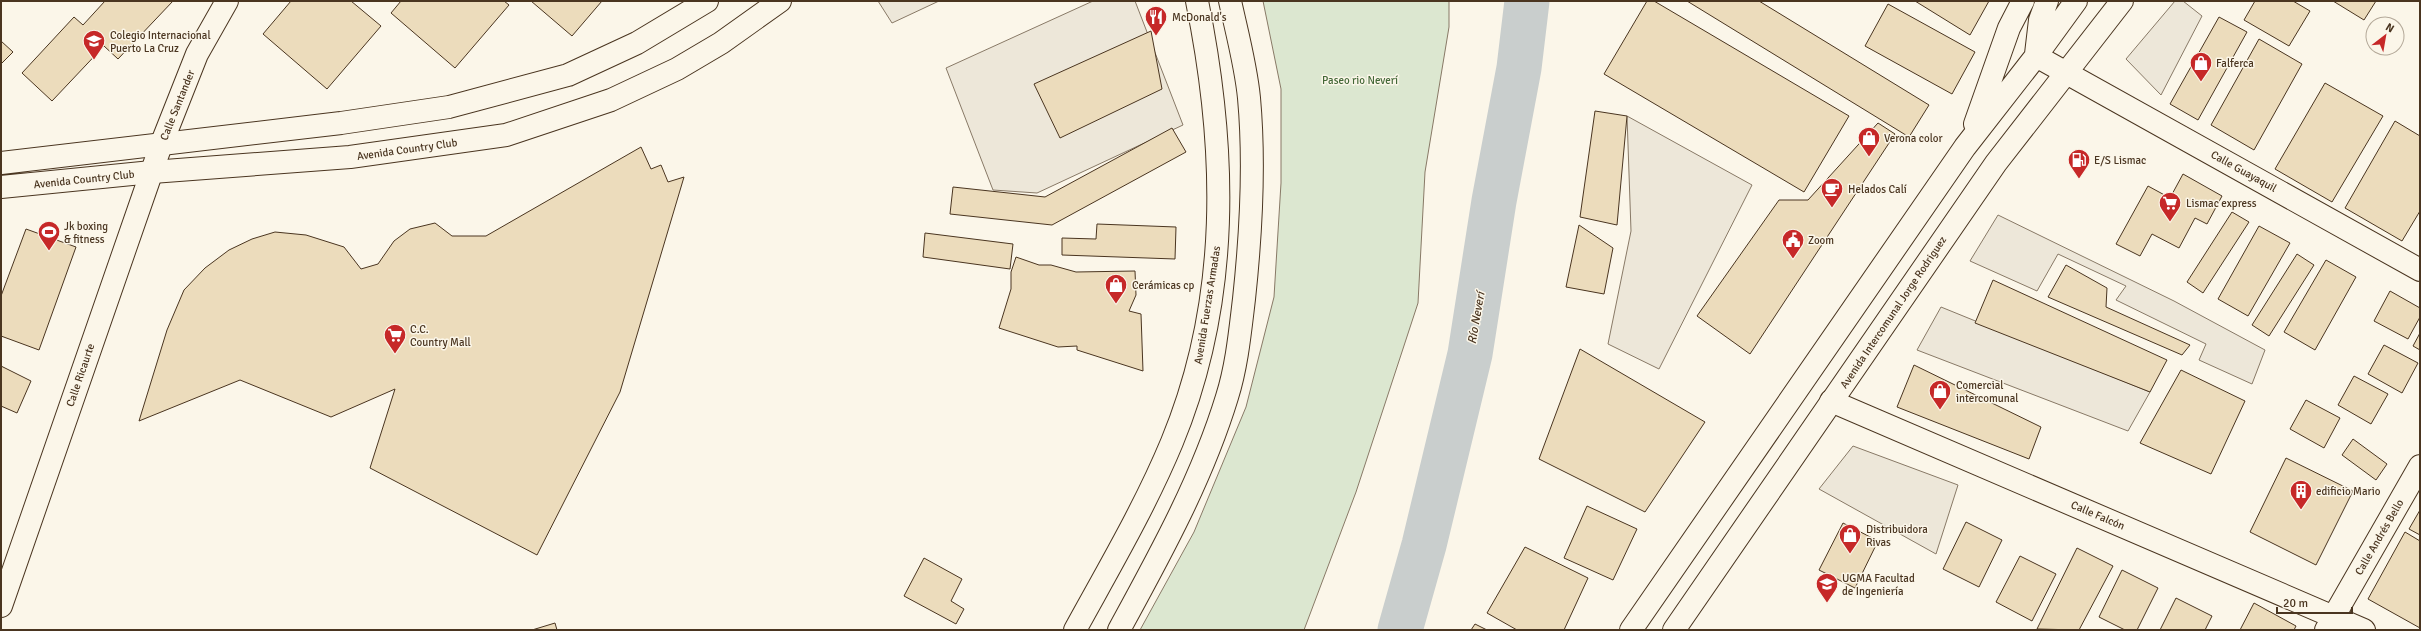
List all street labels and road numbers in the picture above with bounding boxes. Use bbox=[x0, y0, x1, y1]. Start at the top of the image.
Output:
street label: Calle Santander bbox=[157, 68, 198, 142]
street label: Avenida Country Club bbox=[356, 136, 458, 163]
street label: Calle Guayaquil bbox=[2209, 148, 2279, 195]
street label: Avenida Country Club bbox=[33, 168, 135, 191]
street label: Avenida Intercomunal Jorge Rodriguez bbox=[1838, 234, 1949, 391]
street label: Avenida Fuerzas Armadas bbox=[1192, 245, 1223, 365]
street label: Calle Ricaurte bbox=[64, 342, 97, 409]
street label: Calle Andrés Bello bbox=[2352, 497, 2407, 578]
street label: Calle Falcón bbox=[2069, 498, 2127, 533]

